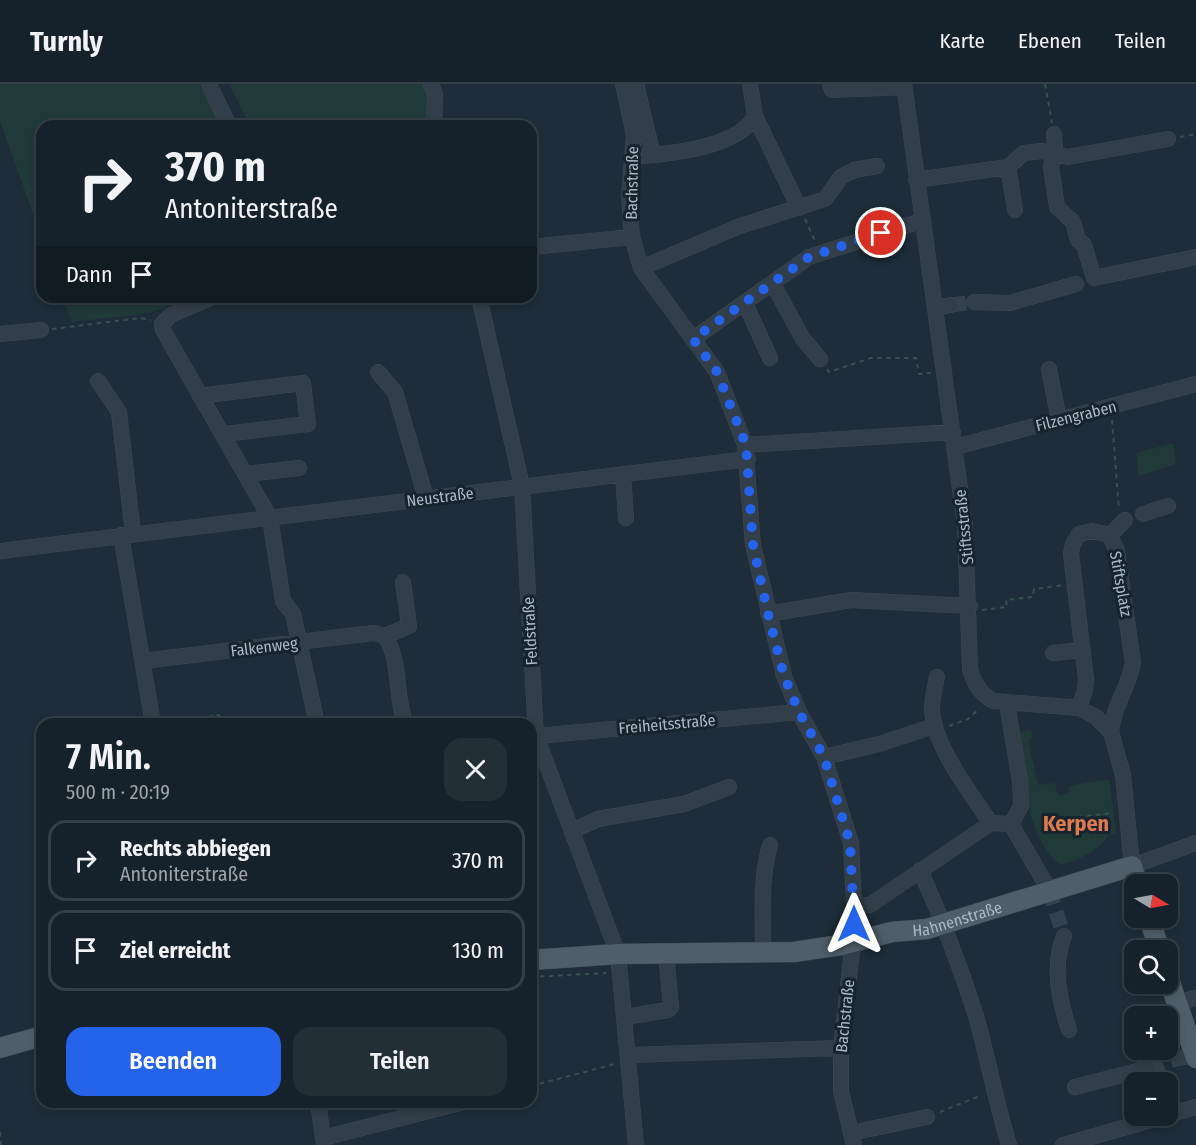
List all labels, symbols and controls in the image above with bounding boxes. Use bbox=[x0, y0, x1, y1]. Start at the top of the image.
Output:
text: Turnly bbox=[30, 25, 103, 58]
text: Karte bbox=[939, 28, 985, 54]
text: Ebenen bbox=[1018, 28, 1082, 54]
text: Teilen bbox=[1115, 28, 1166, 54]
text: 370 m bbox=[165, 142, 266, 192]
icon: right bbox=[66, 144, 144, 222]
street label: Bachstraße bbox=[622, 146, 642, 220]
text: Antoniterstraße bbox=[165, 193, 338, 225]
pin bbox=[855, 207, 906, 258]
icon: arrive bbox=[864, 216, 897, 249]
icon: arrive bbox=[125, 258, 158, 291]
text: Dann bbox=[66, 261, 113, 288]
street label: Filzengraben bbox=[1034, 397, 1118, 435]
street label: Neustraße bbox=[405, 483, 475, 511]
street label: Stiftsstraße bbox=[951, 488, 977, 566]
street label: Stiftsplatz bbox=[1106, 550, 1136, 618]
street label: Feldstraße bbox=[519, 596, 541, 666]
street label: Falkenweg bbox=[229, 633, 299, 661]
street label: Freiheitsstraße bbox=[618, 710, 716, 738]
text: 7 Min. bbox=[66, 735, 151, 779]
button: close bbox=[444, 738, 507, 801]
text: 500 m · 20:19 bbox=[66, 780, 170, 804]
district label: Kerpen bbox=[1043, 810, 1109, 837]
text: Rechts abbiegen bbox=[120, 835, 271, 862]
icon: right bbox=[69, 844, 102, 877]
text: 370 m bbox=[452, 847, 504, 874]
text: Antoniterstraße bbox=[120, 862, 248, 886]
north arrow bbox=[1124, 874, 1178, 928]
map controls bbox=[1124, 874, 1178, 1126]
position arrow bbox=[822, 892, 886, 956]
street label: Hahnenstraße bbox=[912, 897, 1004, 940]
icon: arrive bbox=[69, 934, 102, 967]
text: Ziel erreicht bbox=[120, 937, 231, 964]
text: 130 m bbox=[452, 937, 504, 964]
button: search bbox=[1124, 940, 1178, 994]
street label: Bachstraße bbox=[832, 978, 858, 1053]
button: + bbox=[1124, 1006, 1178, 1060]
button: Beenden bbox=[66, 1027, 281, 1096]
button: Teilen bbox=[293, 1027, 507, 1096]
button: − bbox=[1124, 1072, 1178, 1126]

